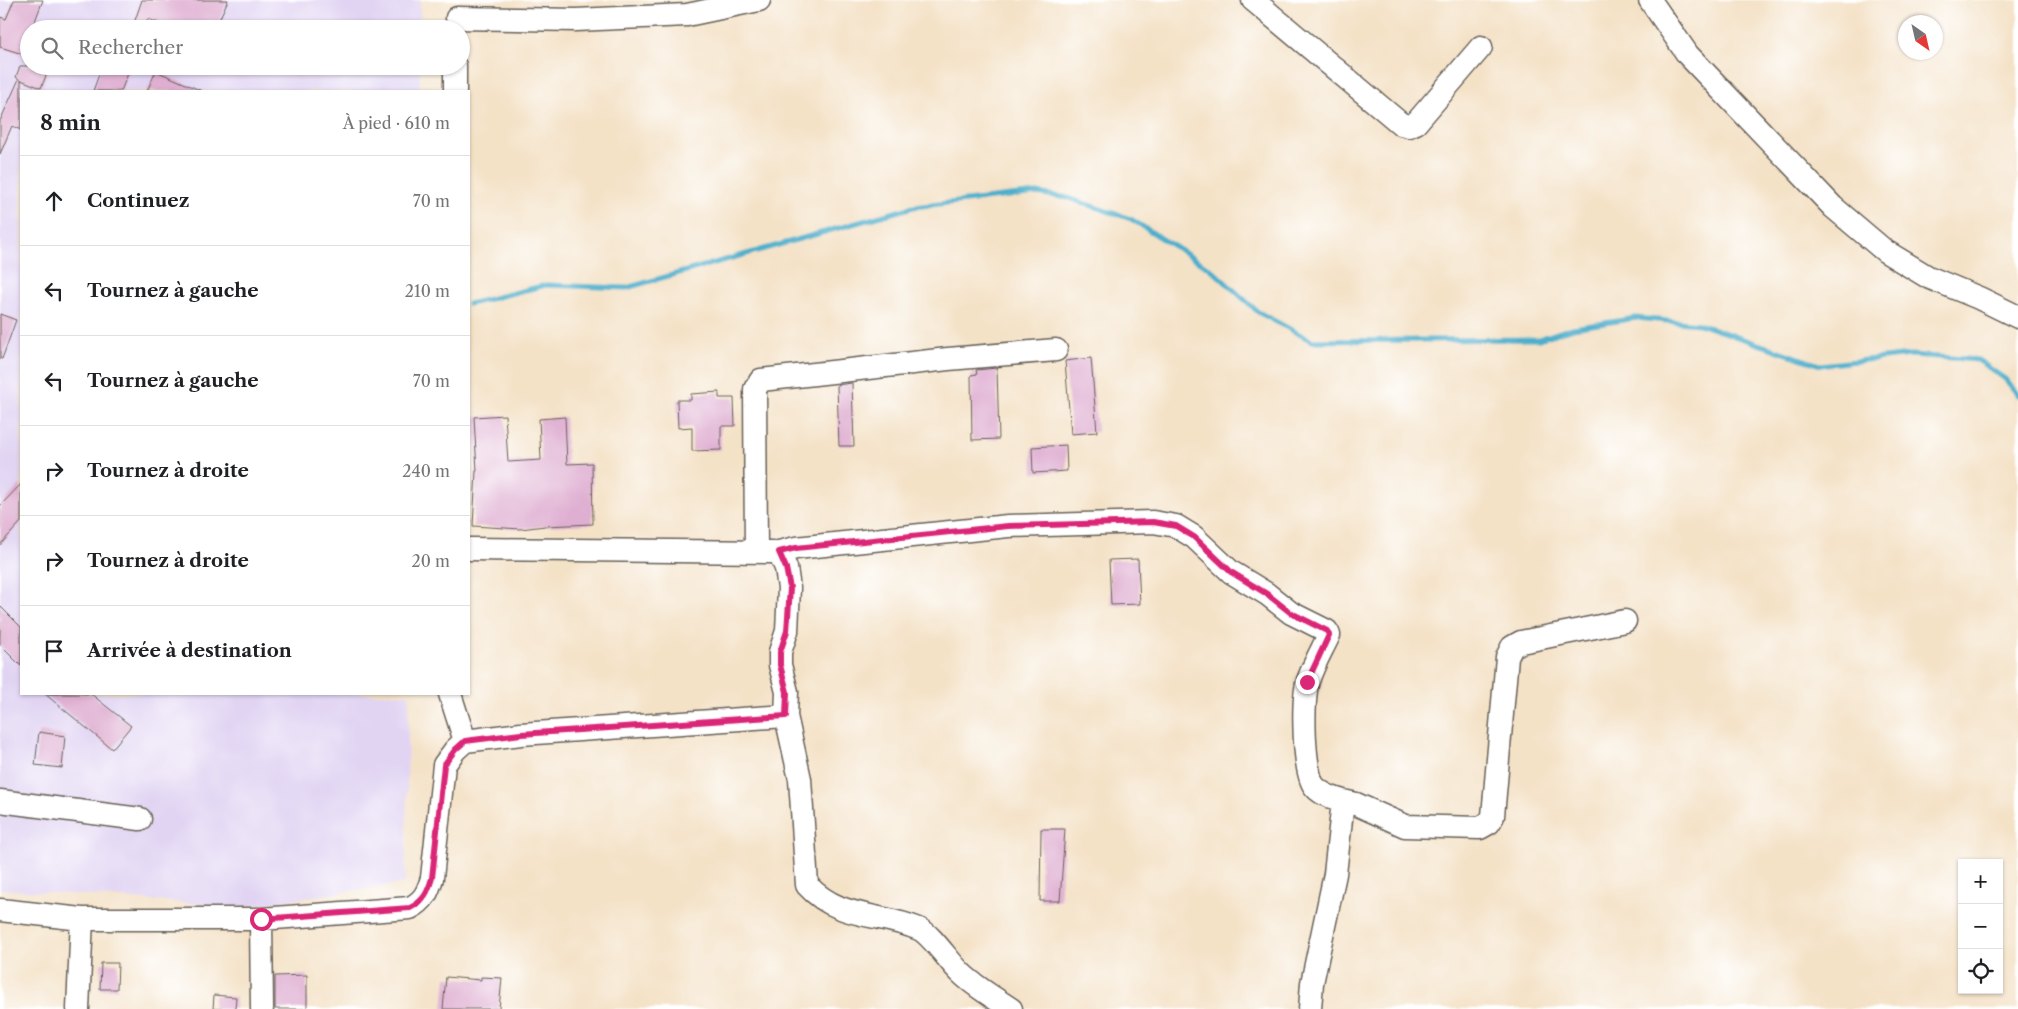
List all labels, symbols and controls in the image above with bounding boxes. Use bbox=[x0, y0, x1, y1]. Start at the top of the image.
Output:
north arrow bbox=[1898, 15, 1943, 60]
search box bbox=[20, 20, 470, 75]
icon: search bbox=[38, 34, 66, 62]
text: Rechercher bbox=[78, 36, 183, 59]
text: 8 min bbox=[40, 110, 101, 135]
text: À pied · 610 m bbox=[343, 113, 450, 133]
icon: ahead bbox=[40, 187, 68, 215]
text: Continuez bbox=[87, 189, 189, 212]
text: 70 m bbox=[413, 191, 450, 211]
icon: left bbox=[40, 277, 68, 305]
text: Tournez à gauche bbox=[87, 279, 259, 302]
text: 210 m bbox=[405, 281, 450, 301]
icon: left bbox=[40, 367, 68, 395]
text: Tournez à gauche bbox=[87, 369, 259, 392]
text: 70 m bbox=[413, 371, 450, 391]
icon: right bbox=[40, 457, 68, 485]
text: Tournez à droite bbox=[87, 459, 249, 482]
text: 240 m bbox=[402, 461, 450, 481]
icon: right bbox=[40, 547, 68, 575]
text: Tournez à droite bbox=[87, 549, 249, 572]
text: 20 m bbox=[411, 551, 450, 571]
icon: arrive bbox=[40, 637, 68, 665]
text: Arrivée à destination bbox=[87, 639, 292, 662]
route end bbox=[1296, 671, 1319, 694]
map controls bbox=[1958, 859, 2003, 994]
button: + bbox=[1958, 859, 2003, 904]
button: − bbox=[1958, 904, 2003, 949]
route start bbox=[250, 908, 273, 931]
button: locate bbox=[1958, 949, 2003, 994]

